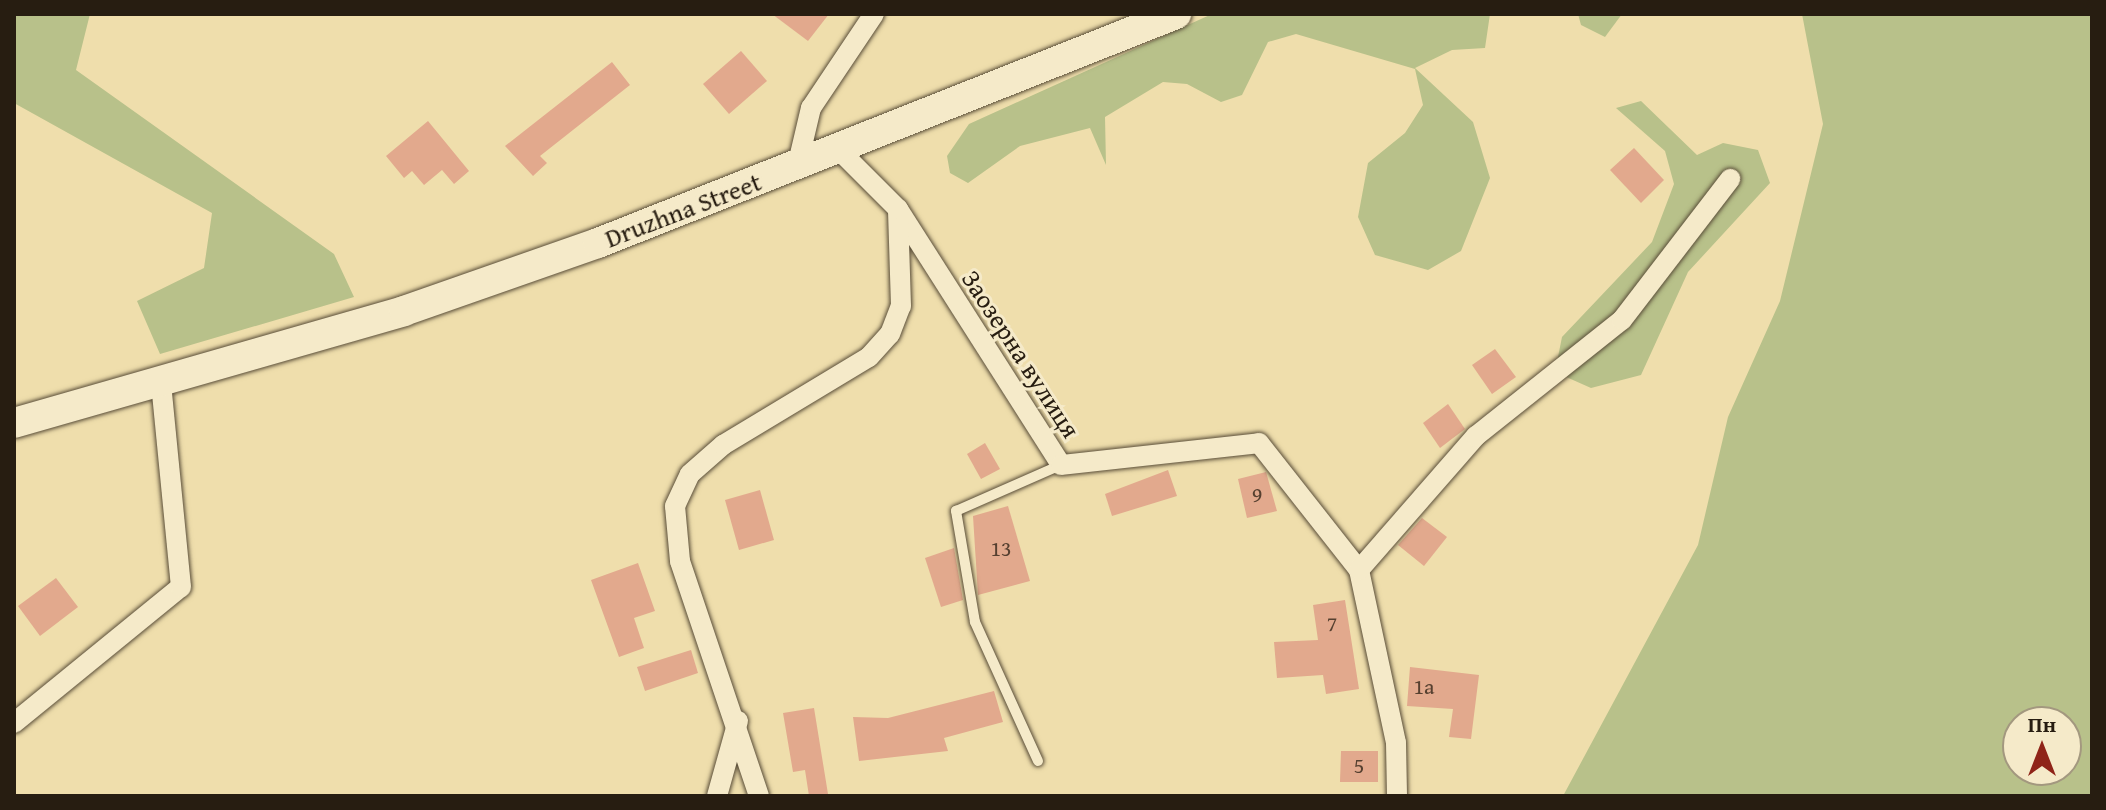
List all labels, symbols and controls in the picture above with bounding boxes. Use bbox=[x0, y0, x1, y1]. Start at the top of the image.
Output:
street label: Druzhna Street bbox=[600, 166, 766, 254]
street label: Заозерна вулиця bbox=[955, 264, 1087, 444]
house number: 9 bbox=[1252, 482, 1262, 508]
house number: 13 bbox=[990, 536, 1012, 562]
house number: 7 bbox=[1327, 611, 1337, 637]
house number: 1а bbox=[1413, 674, 1435, 700]
north arrow bbox=[2002, 706, 2082, 786]
text: Пн bbox=[2028, 708, 2056, 740]
house number: 5 bbox=[1354, 753, 1364, 779]

